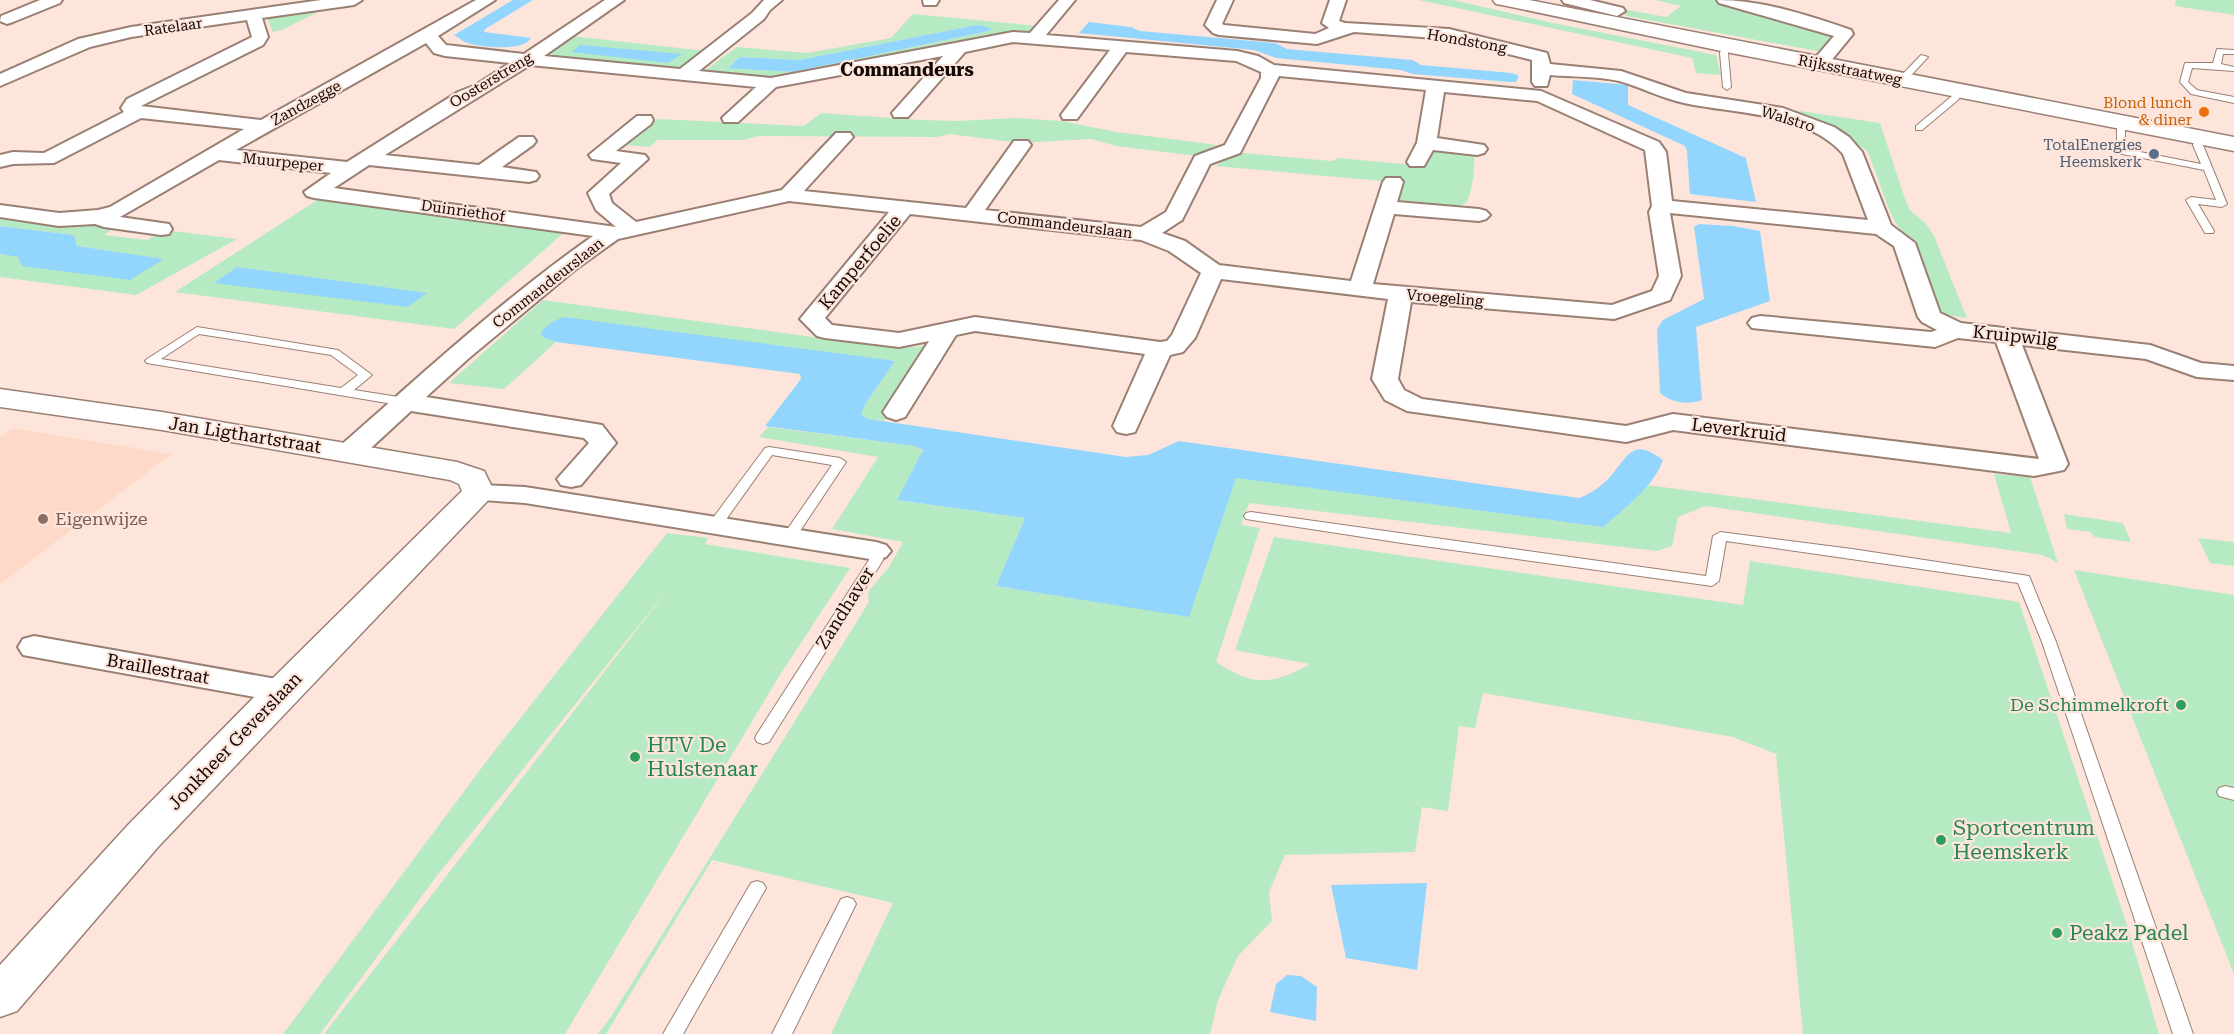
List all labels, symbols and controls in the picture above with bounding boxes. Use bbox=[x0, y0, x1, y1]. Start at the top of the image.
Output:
street label: Ratelaar bbox=[143, 14, 203, 40]
street label: Hondstong bbox=[1426, 25, 1509, 57]
street label: Oosterstreng bbox=[446, 48, 536, 112]
street label: Rijksstraatweg bbox=[1797, 51, 1904, 89]
district label: Commandeurs bbox=[840, 59, 974, 80]
street label: Zandzegge bbox=[268, 76, 344, 130]
place label: Blond lunch & diner bbox=[2103, 94, 2192, 129]
street label: Walstro bbox=[1759, 102, 1817, 136]
marker: Blond lunch & diner bbox=[2197, 105, 2211, 119]
place label: TotalEnergies Heemskerk bbox=[2043, 136, 2142, 171]
marker: TotalEnergies Heemskerk bbox=[2147, 147, 2161, 161]
street label: Muurpeper bbox=[242, 149, 324, 175]
street label: Duinriethof bbox=[420, 196, 507, 226]
street label: Commandeurslaan bbox=[996, 208, 1134, 242]
street label: Kamperfoelie bbox=[814, 210, 905, 313]
street label: Commandeurslaan bbox=[489, 234, 607, 332]
street label: Vroegeling bbox=[1406, 286, 1485, 310]
street label: Kruipwilg bbox=[1972, 321, 2059, 350]
street label: Jan Ligthartstraat bbox=[167, 412, 323, 457]
street label: Leverkruid bbox=[1690, 413, 1788, 446]
place label: Eigenwijze bbox=[55, 508, 148, 529]
marker: Eigenwijze bbox=[36, 512, 50, 526]
street label: Zandhaver bbox=[811, 563, 878, 653]
street label: Braillestraat bbox=[105, 649, 211, 688]
street label: Jonkheer Geverslaan bbox=[163, 667, 306, 814]
place label: De Schimmelkroft bbox=[2010, 694, 2169, 715]
marker: De Schimmelkroft bbox=[2174, 698, 2188, 712]
place label: HTV De Hulstenaar bbox=[647, 733, 758, 781]
marker: HTV De Hulstenaar bbox=[628, 750, 642, 764]
place label: Sportcentrum Heemskerk bbox=[1953, 816, 2095, 864]
marker: Sportcentrum Heemskerk bbox=[1934, 833, 1948, 847]
place label: Peakz Padel bbox=[2069, 921, 2189, 945]
marker: Peakz Padel bbox=[2050, 926, 2064, 940]

